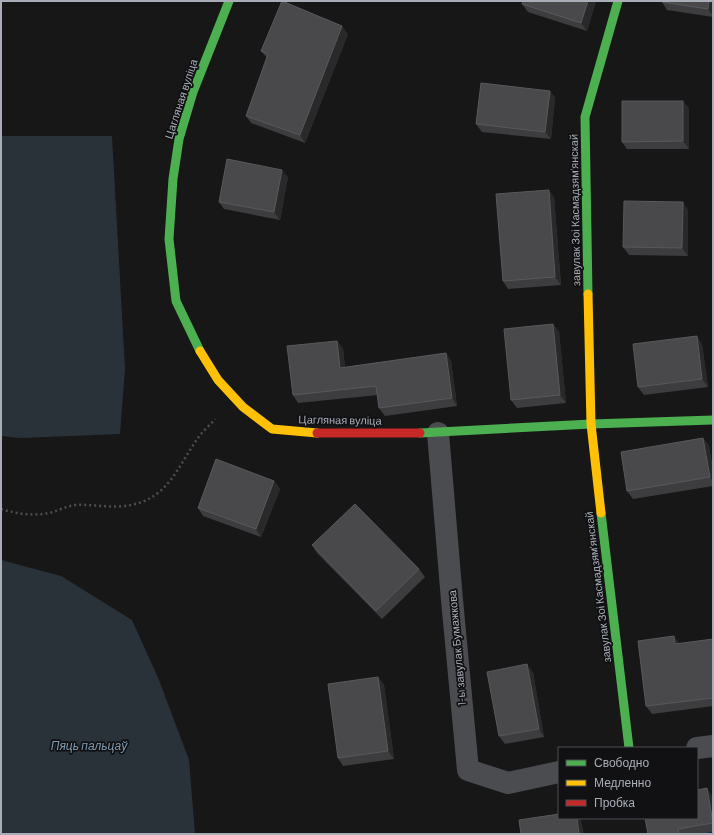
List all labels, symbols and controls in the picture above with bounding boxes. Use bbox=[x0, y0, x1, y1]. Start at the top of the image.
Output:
street label: Цагляная вуліца bbox=[161, 56, 200, 140]
street label: завулак Зоі Касмадзямʼянскай bbox=[567, 134, 582, 286]
street label: Цагляная вуліца bbox=[298, 412, 383, 427]
street label: завулак Зоі Касмадзямʼянскай bbox=[582, 511, 613, 663]
street label: 1-ы завулак Бумажкова bbox=[445, 589, 468, 706]
water label: Пяць пальцаў bbox=[51, 738, 128, 753]
legend bbox=[558, 747, 698, 819]
text: Свободно bbox=[594, 755, 649, 770]
text: Медленно bbox=[594, 775, 651, 790]
text: Пробка bbox=[594, 795, 635, 810]

